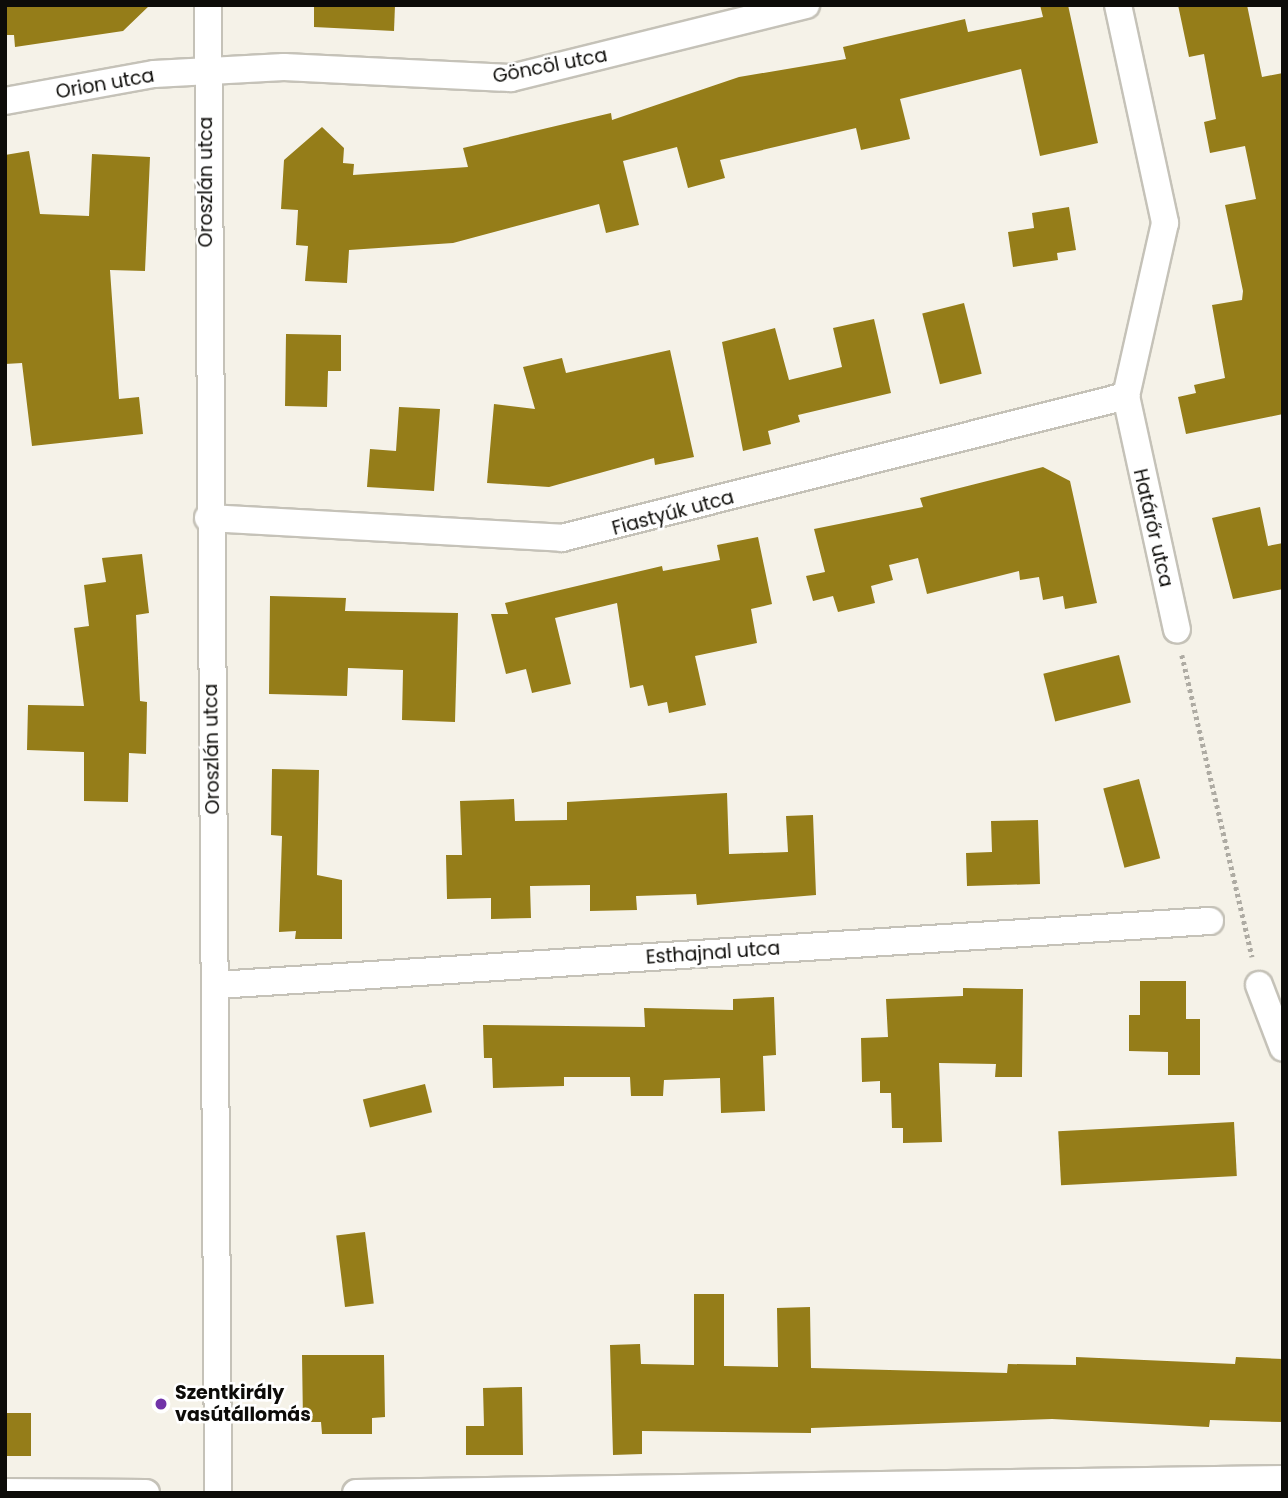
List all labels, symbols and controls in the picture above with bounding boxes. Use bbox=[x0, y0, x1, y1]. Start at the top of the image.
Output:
street label: Göncöl utca bbox=[491, 44, 609, 88]
street label: Orion utca bbox=[54, 64, 156, 104]
street label: Oroszlán utca bbox=[195, 117, 217, 247]
street label: Határőr utca bbox=[1128, 467, 1178, 589]
street label: Fiastyúk utca bbox=[610, 486, 736, 540]
street label: Oroszlán utca bbox=[199, 683, 225, 815]
street label: Esthajnal utca bbox=[645, 937, 781, 969]
place label: Szentkirály vasútállomás bbox=[175, 1382, 311, 1426]
marker: Szentkirály vasútállomás bbox=[153, 1396, 169, 1412]

